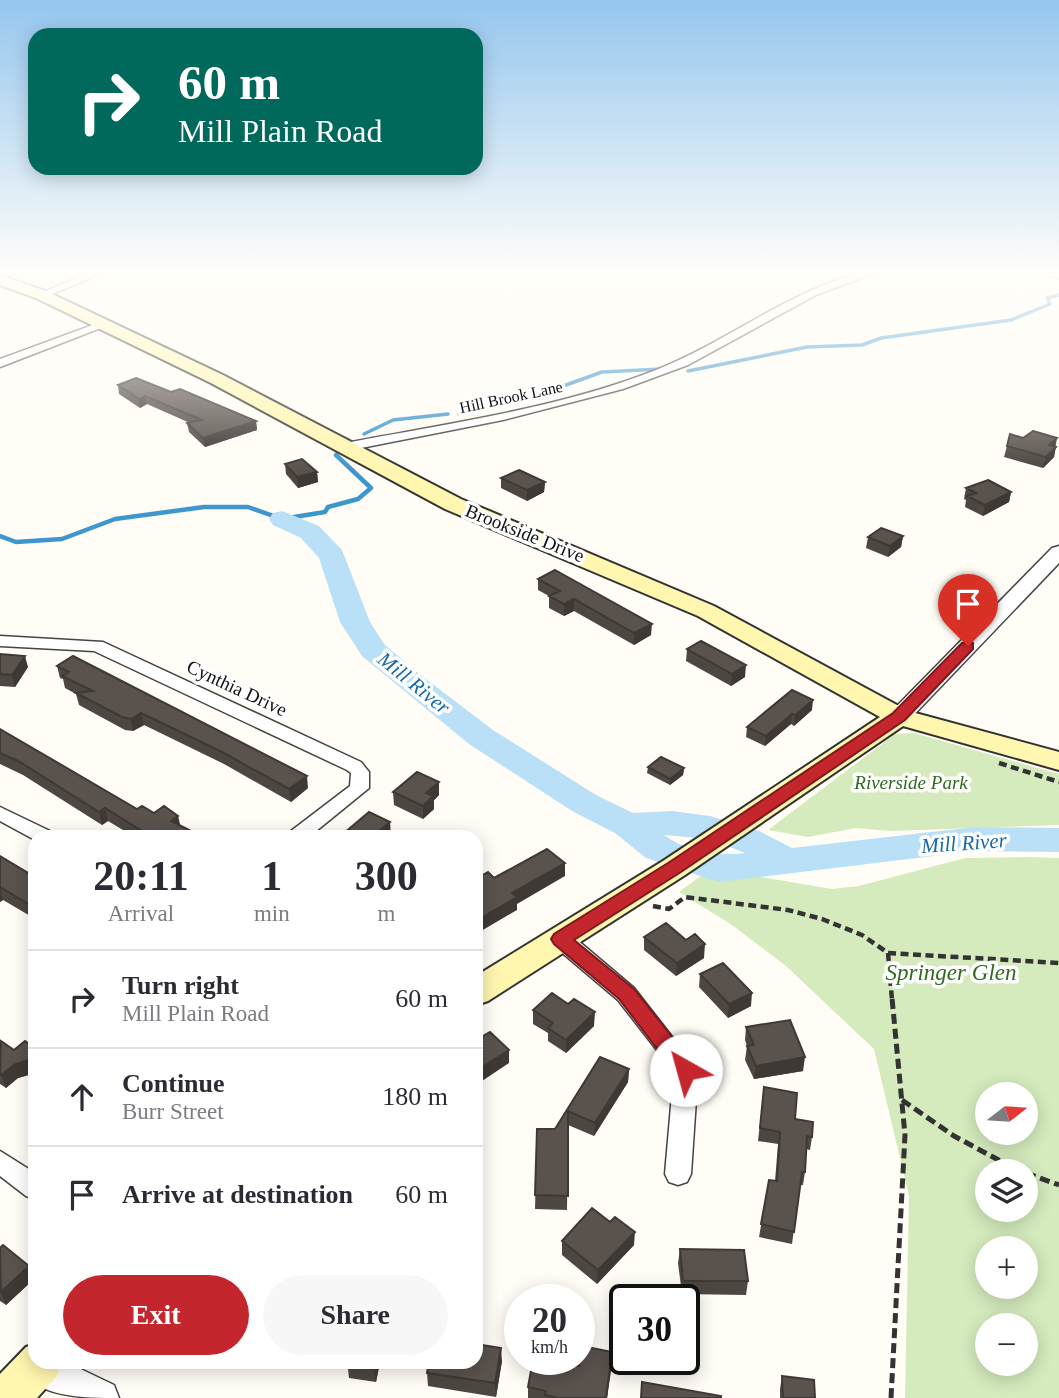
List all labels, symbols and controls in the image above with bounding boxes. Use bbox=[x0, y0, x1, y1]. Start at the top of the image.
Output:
text: 60 m bbox=[178, 55, 280, 110]
icon: right bbox=[63, 56, 154, 147]
text: Mill Plain Road bbox=[178, 113, 382, 149]
street label: Hill Brook Lane bbox=[458, 378, 564, 416]
street label: Brookside Drive bbox=[463, 500, 587, 566]
pin bbox=[938, 574, 998, 646]
icon: arrive bbox=[949, 585, 987, 623]
water label: Mill River bbox=[372, 646, 455, 720]
street label: Cynthia Drive bbox=[184, 656, 290, 720]
park label: Riverside Park bbox=[853, 772, 968, 793]
water label: Mill River bbox=[919, 828, 1008, 858]
text: 20:11 bbox=[93, 853, 189, 899]
text: 1 bbox=[261, 853, 282, 899]
text: 300 bbox=[355, 853, 418, 899]
text: Arrival bbox=[108, 901, 174, 926]
text: min bbox=[254, 901, 290, 926]
text: m bbox=[377, 901, 395, 926]
park label: Springer Glen bbox=[886, 960, 1016, 985]
text: Turn right bbox=[122, 971, 239, 1000]
icon: right bbox=[63, 980, 101, 1018]
text: 60 m bbox=[395, 984, 448, 1013]
text: Mill Plain Road bbox=[122, 1001, 269, 1026]
position arrow bbox=[649, 1033, 723, 1107]
text: Continue bbox=[122, 1069, 225, 1098]
icon: ahead bbox=[63, 1078, 101, 1116]
text: 180 m bbox=[382, 1082, 448, 1111]
north arrow bbox=[975, 1082, 1038, 1144]
map controls bbox=[975, 1082, 1038, 1376]
text: Burr Street bbox=[122, 1099, 224, 1124]
button: layers bbox=[975, 1159, 1038, 1222]
icon: arrive bbox=[63, 1176, 101, 1214]
text: Arrive at destination bbox=[122, 1180, 353, 1209]
text: 60 m bbox=[395, 1180, 448, 1209]
button: + bbox=[975, 1236, 1038, 1299]
button: Exit bbox=[63, 1275, 249, 1355]
button: Share bbox=[263, 1275, 448, 1355]
speed limit sign: 30 bbox=[609, 1284, 700, 1375]
text: 20 bbox=[532, 1301, 567, 1340]
button: − bbox=[975, 1313, 1038, 1376]
text: km/h bbox=[531, 1337, 568, 1357]

